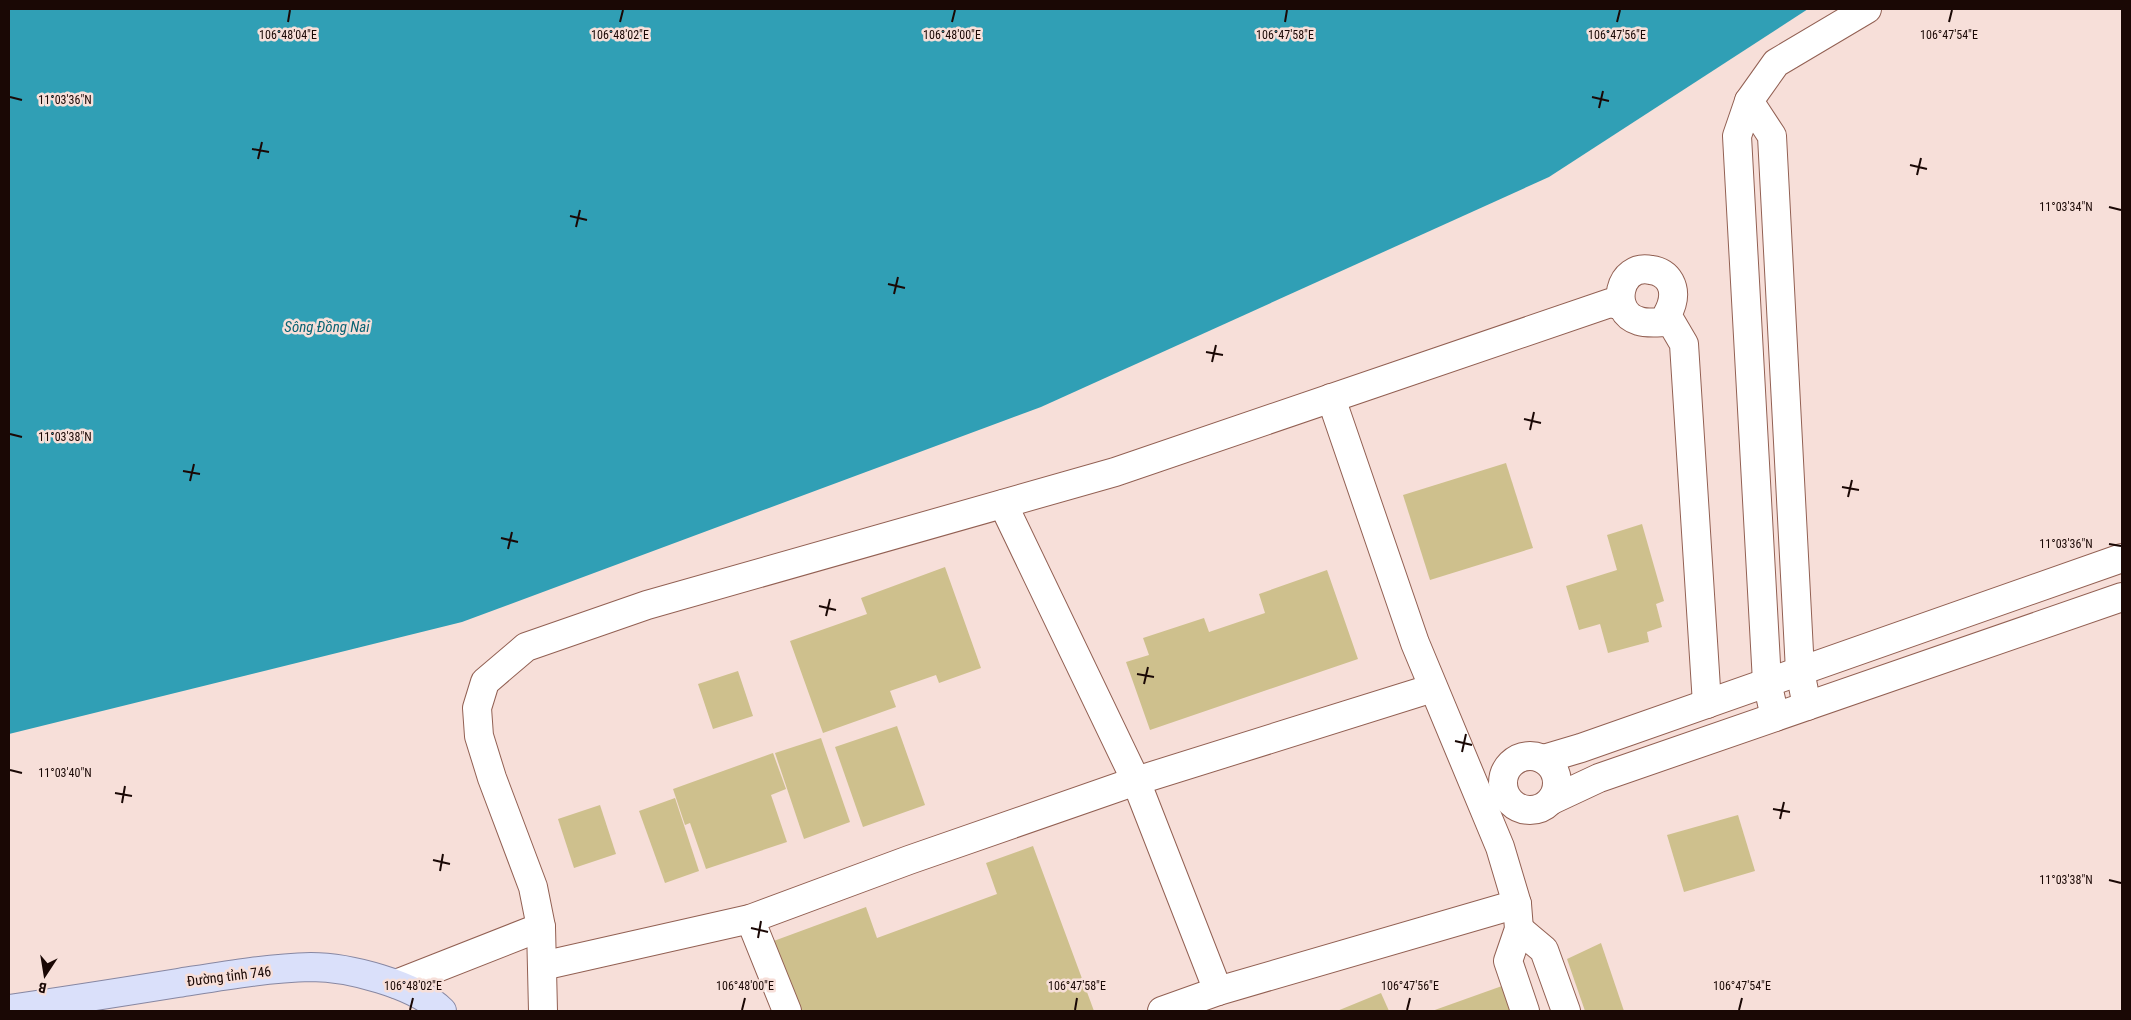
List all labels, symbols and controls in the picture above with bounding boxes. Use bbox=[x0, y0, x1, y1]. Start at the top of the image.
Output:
text: 106°48'04"E bbox=[259, 28, 317, 42]
text: 106°48'02"E bbox=[591, 28, 649, 42]
text: 106°48'00"E bbox=[923, 28, 981, 42]
text: 106°47'58"E bbox=[1256, 28, 1314, 42]
text: 106°47'56"E bbox=[1588, 28, 1646, 42]
text: 106°47'54"E bbox=[1920, 28, 1978, 42]
text: 11°03'36"N bbox=[38, 93, 92, 107]
text: 11°03'34"N bbox=[2039, 200, 2093, 214]
water label: Sông Đồng Nai bbox=[284, 318, 370, 336]
text: 11°03'38"N bbox=[38, 430, 92, 444]
text: 11°03'36"N bbox=[2039, 537, 2093, 551]
text: 11°03'40"N bbox=[38, 766, 92, 780]
text: 11°03'38"N bbox=[2039, 873, 2093, 887]
north arrow bbox=[20, 950, 70, 1000]
street label: Đường tỉnh 746 bbox=[186, 963, 272, 989]
text: B bbox=[37, 979, 48, 996]
text: 106°48'02"E bbox=[384, 979, 442, 993]
text: 106°48'00"E bbox=[716, 979, 774, 993]
text: 106°47'58"E bbox=[1048, 979, 1106, 993]
text: 106°47'56"E bbox=[1381, 979, 1439, 993]
text: 106°47'54"E bbox=[1713, 979, 1771, 993]

